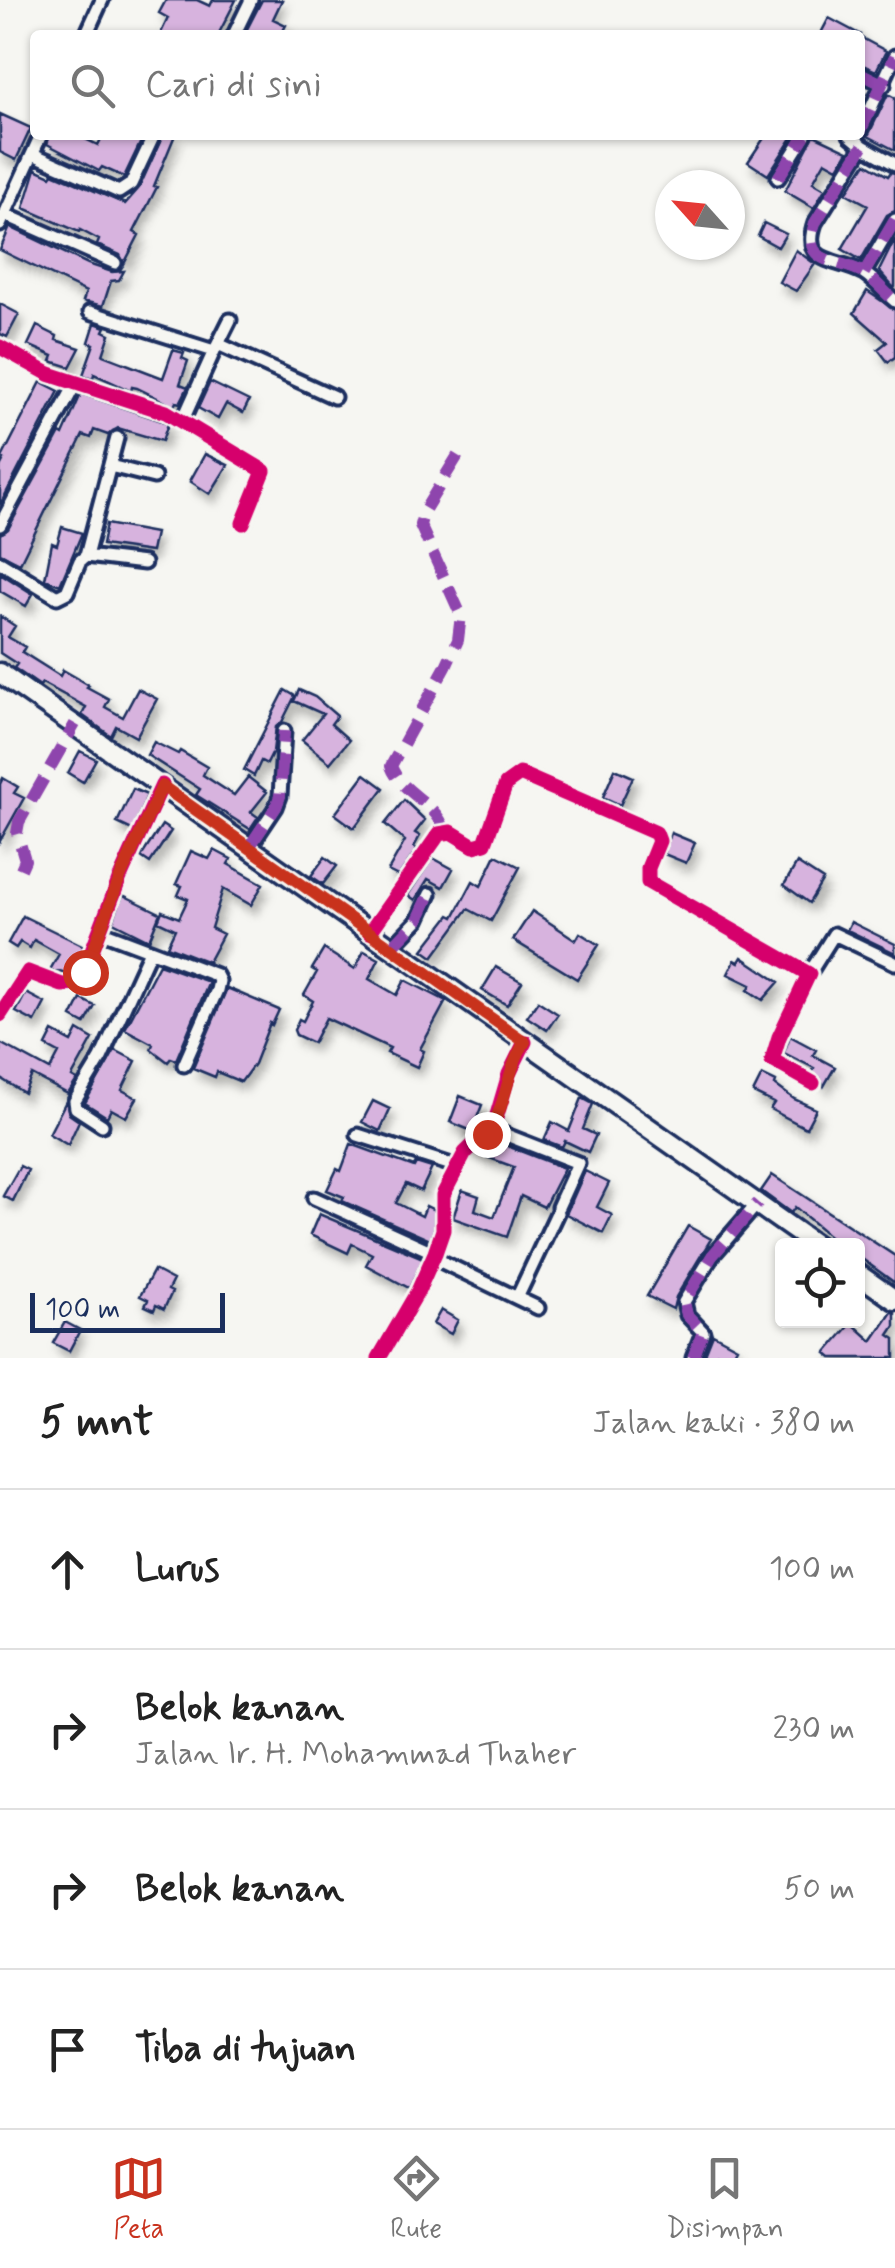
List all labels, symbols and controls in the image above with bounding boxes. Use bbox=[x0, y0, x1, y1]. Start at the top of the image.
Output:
search box bbox=[30, 30, 865, 140]
icon: search bbox=[65, 58, 120, 113]
text: Cari di sini bbox=[145, 61, 322, 110]
north arrow bbox=[655, 170, 745, 260]
route start bbox=[63, 950, 109, 996]
route end bbox=[465, 1112, 511, 1158]
map controls bbox=[775, 1238, 865, 1328]
button: locate bbox=[775, 1238, 865, 1328]
scale bar bbox=[30, 1288, 225, 1332]
text: 100 m bbox=[45, 1292, 120, 1329]
text: 5 mnt bbox=[40, 1396, 153, 1451]
text: Jalan kaki · 380 m bbox=[592, 1402, 855, 1444]
icon: ahead bbox=[40, 1542, 95, 1597]
text: Lurus bbox=[135, 1545, 219, 1594]
text: 100 m bbox=[769, 1548, 855, 1590]
text: Belok kanan bbox=[135, 1684, 344, 1733]
icon: right bbox=[40, 1702, 95, 1757]
text: 230 m bbox=[772, 1708, 855, 1750]
text: Jalan Ir. H. Mohammad Thaher bbox=[135, 1733, 576, 1775]
icon: right bbox=[40, 1862, 95, 1917]
text: Belok kanan bbox=[135, 1865, 344, 1914]
text: 50 m bbox=[783, 1868, 855, 1910]
icon: arrive bbox=[40, 2022, 95, 2077]
text: Tiba di tujuan bbox=[135, 2025, 356, 2074]
tab: Peta bbox=[111, 2151, 166, 2248]
tab: Rute bbox=[389, 2151, 444, 2248]
tab: Disimpan bbox=[666, 2151, 784, 2248]

